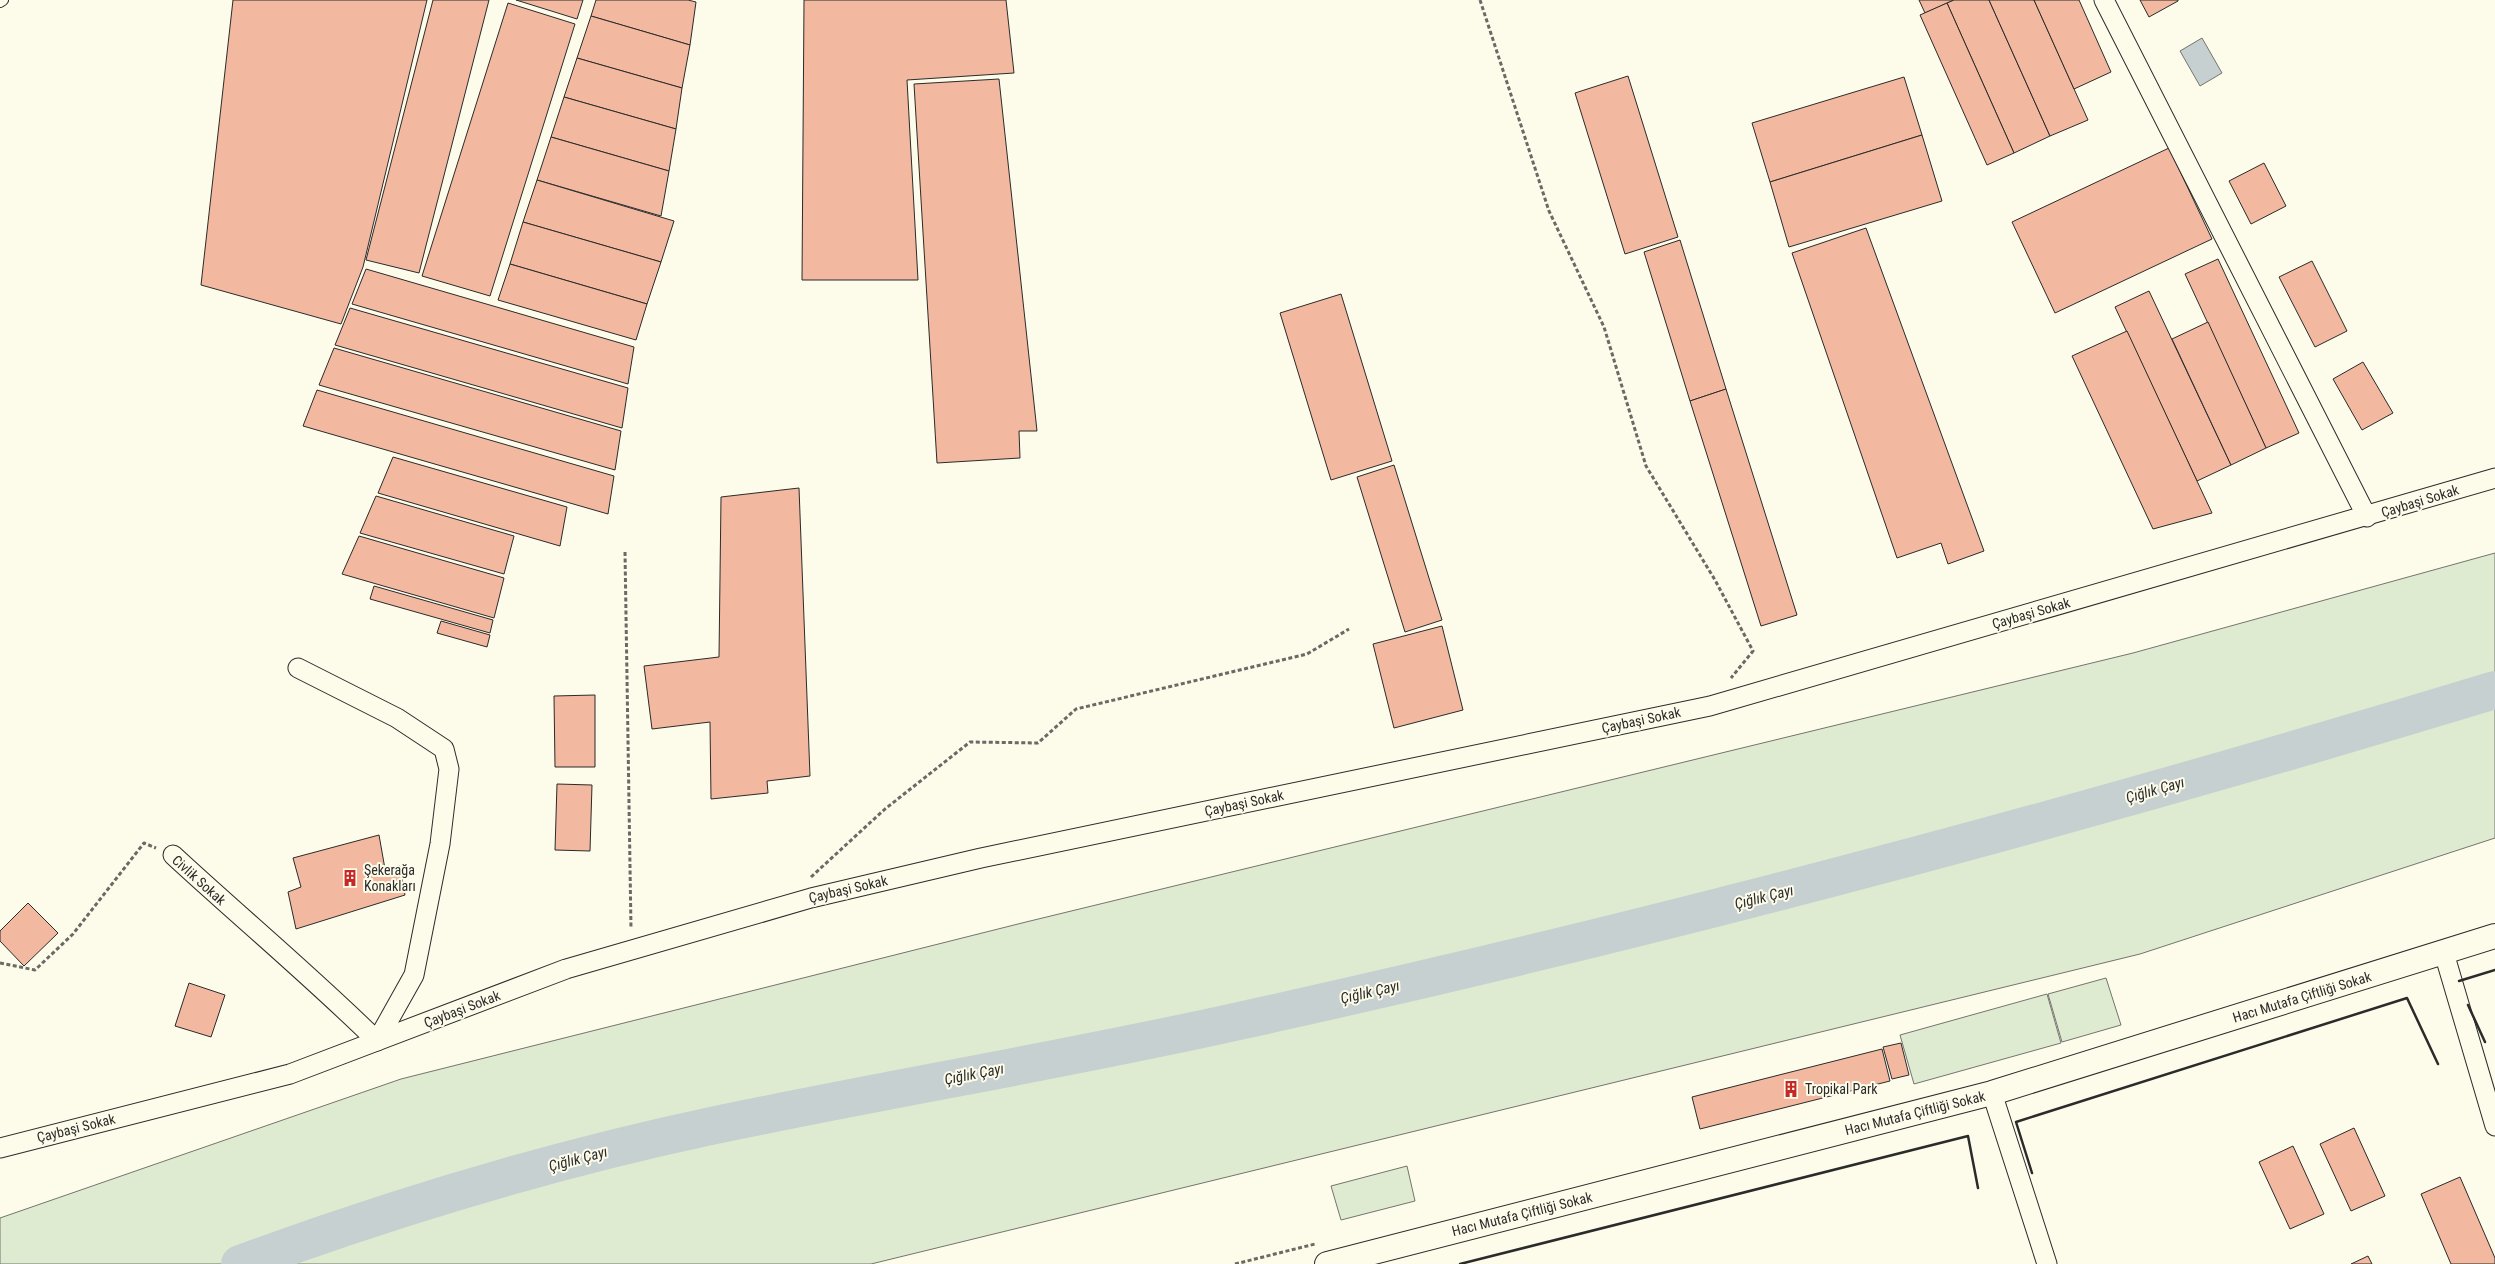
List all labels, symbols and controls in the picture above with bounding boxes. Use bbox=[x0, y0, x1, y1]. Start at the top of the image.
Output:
street label: Çaybaşi Sokak bbox=[2379, 481, 2461, 520]
street label: Çaybaşi Sokak bbox=[1990, 594, 2073, 632]
street label: Çaybaşi Sokak bbox=[1600, 704, 1683, 736]
water label: Çığlık Çayı bbox=[2124, 773, 2186, 807]
street label: Çaybaşi Sokak bbox=[1203, 787, 1286, 819]
street label: Civlik Sokak bbox=[169, 852, 230, 909]
place label: Şekerağa Konakları bbox=[364, 862, 416, 894]
building icon: Şekerağa Konakları bbox=[340, 868, 360, 888]
street label: Çaybaşi Sokak bbox=[807, 872, 890, 906]
water label: Çığlık Çayı bbox=[1733, 881, 1795, 913]
street label: Hacı Mutafa Çiftliği Sokak bbox=[2231, 968, 2374, 1026]
water label: Çığlık Çayı bbox=[1339, 976, 1401, 1008]
street label: Çaybaşi Sokak bbox=[422, 987, 503, 1031]
water label: Çığlık Çayı bbox=[943, 1059, 1005, 1089]
building icon: Tropikal Park bbox=[1781, 1079, 1801, 1099]
place label: Tropikal Park bbox=[1805, 1081, 1878, 1097]
street label: Hacı Mutafa Çiftliği Sokak bbox=[1843, 1088, 1987, 1138]
street label: Çaybaşi Sokak bbox=[35, 1110, 118, 1145]
water label: Çığlık Çayı bbox=[547, 1143, 609, 1175]
street label: Hacı Mutafa Çiftliği Sokak bbox=[1450, 1189, 1594, 1239]

